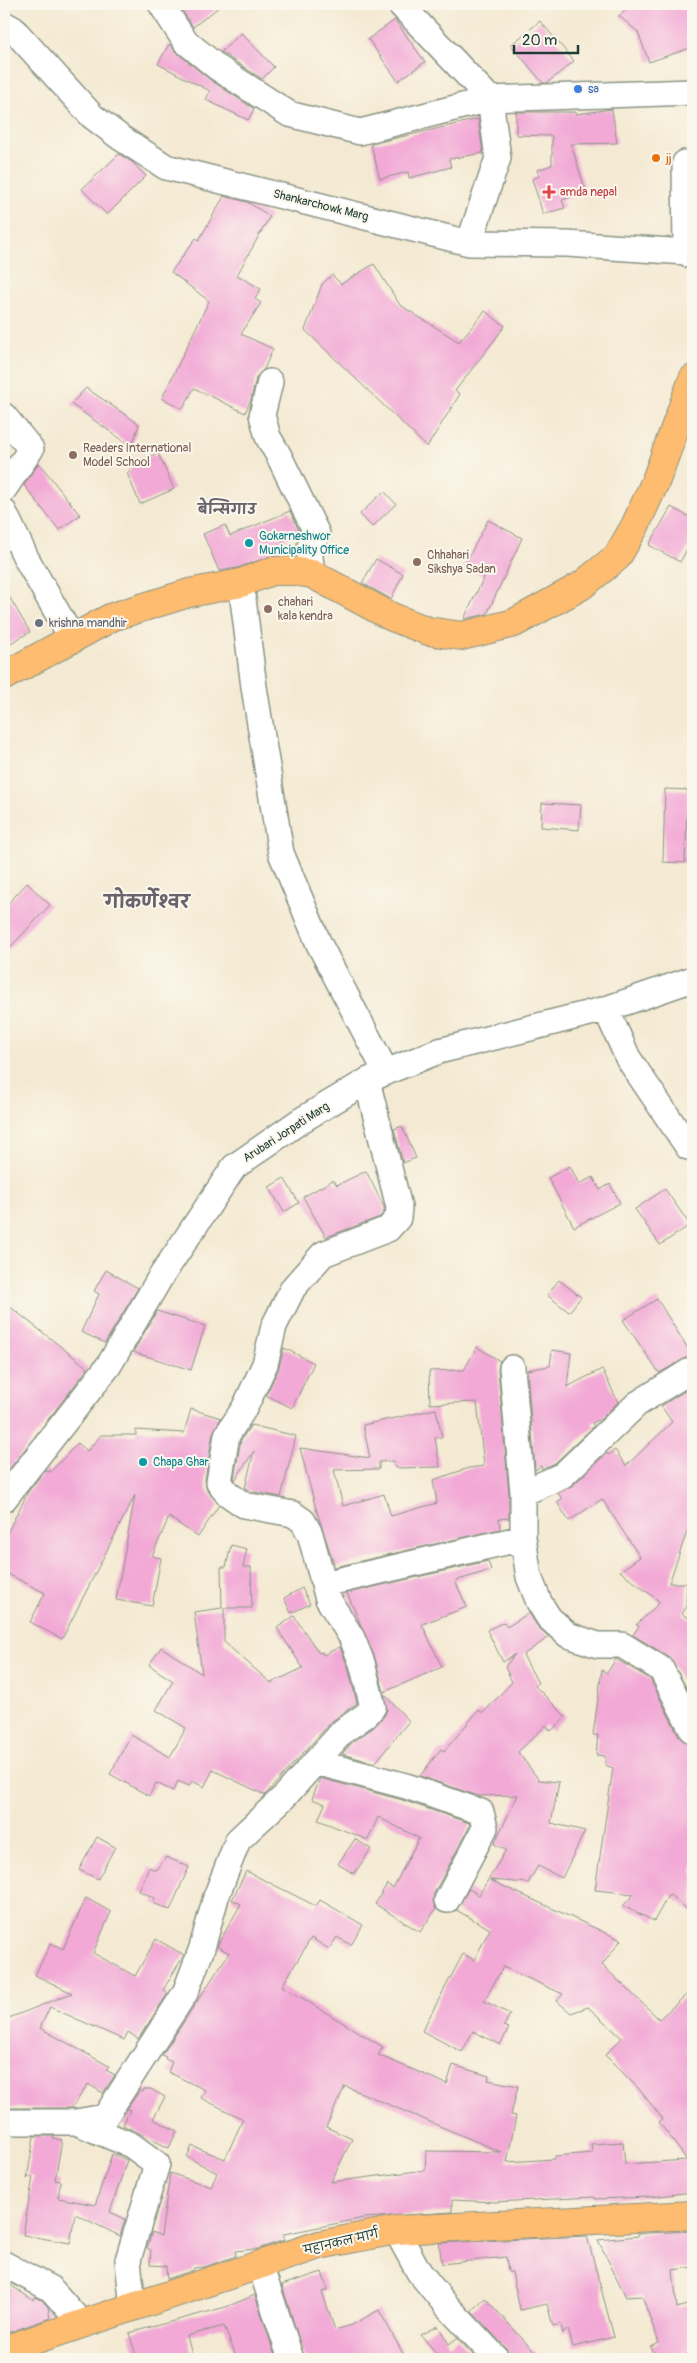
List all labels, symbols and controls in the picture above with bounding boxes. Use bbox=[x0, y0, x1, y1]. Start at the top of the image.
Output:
scale bar bbox=[514, 22, 578, 54]
text: 20 m bbox=[522, 31, 557, 50]
place label: sa bbox=[588, 82, 599, 97]
marker: sa bbox=[572, 83, 584, 95]
place label: jj bbox=[665, 151, 672, 166]
marker: jj bbox=[650, 152, 662, 164]
marker: amda nepal bbox=[542, 185, 556, 199]
place label: amda nepal bbox=[560, 185, 617, 200]
street label: Shankarchowk Marg bbox=[272, 186, 370, 225]
place label: Readers International Model School bbox=[83, 441, 191, 470]
marker: Readers International Model School bbox=[67, 449, 79, 461]
district label: बेन्सिगाउ bbox=[196, 497, 258, 518]
place label: Gokarneshwor Municipality Office bbox=[259, 529, 349, 558]
marker: Gokarneshwor Municipality Office bbox=[243, 537, 255, 549]
place label: Chhahari Sikshya Sadan bbox=[427, 548, 496, 577]
marker: Chhahari Sikshya Sadan bbox=[411, 556, 423, 568]
place label: chahari kala kendra bbox=[278, 595, 333, 624]
marker: chahari kala kendra bbox=[262, 603, 274, 615]
place label: krishna mandhir bbox=[49, 616, 128, 631]
marker: krishna mandhir bbox=[33, 617, 45, 629]
district label: गोकर्णेश्वर bbox=[102, 887, 192, 914]
street label: Arubari Jorpati Marg bbox=[240, 1099, 332, 1166]
place label: Chapa Ghar bbox=[153, 1455, 210, 1470]
marker: Chapa Ghar bbox=[137, 1456, 149, 1468]
street label: महानकल मार्ग bbox=[301, 2224, 381, 2259]

